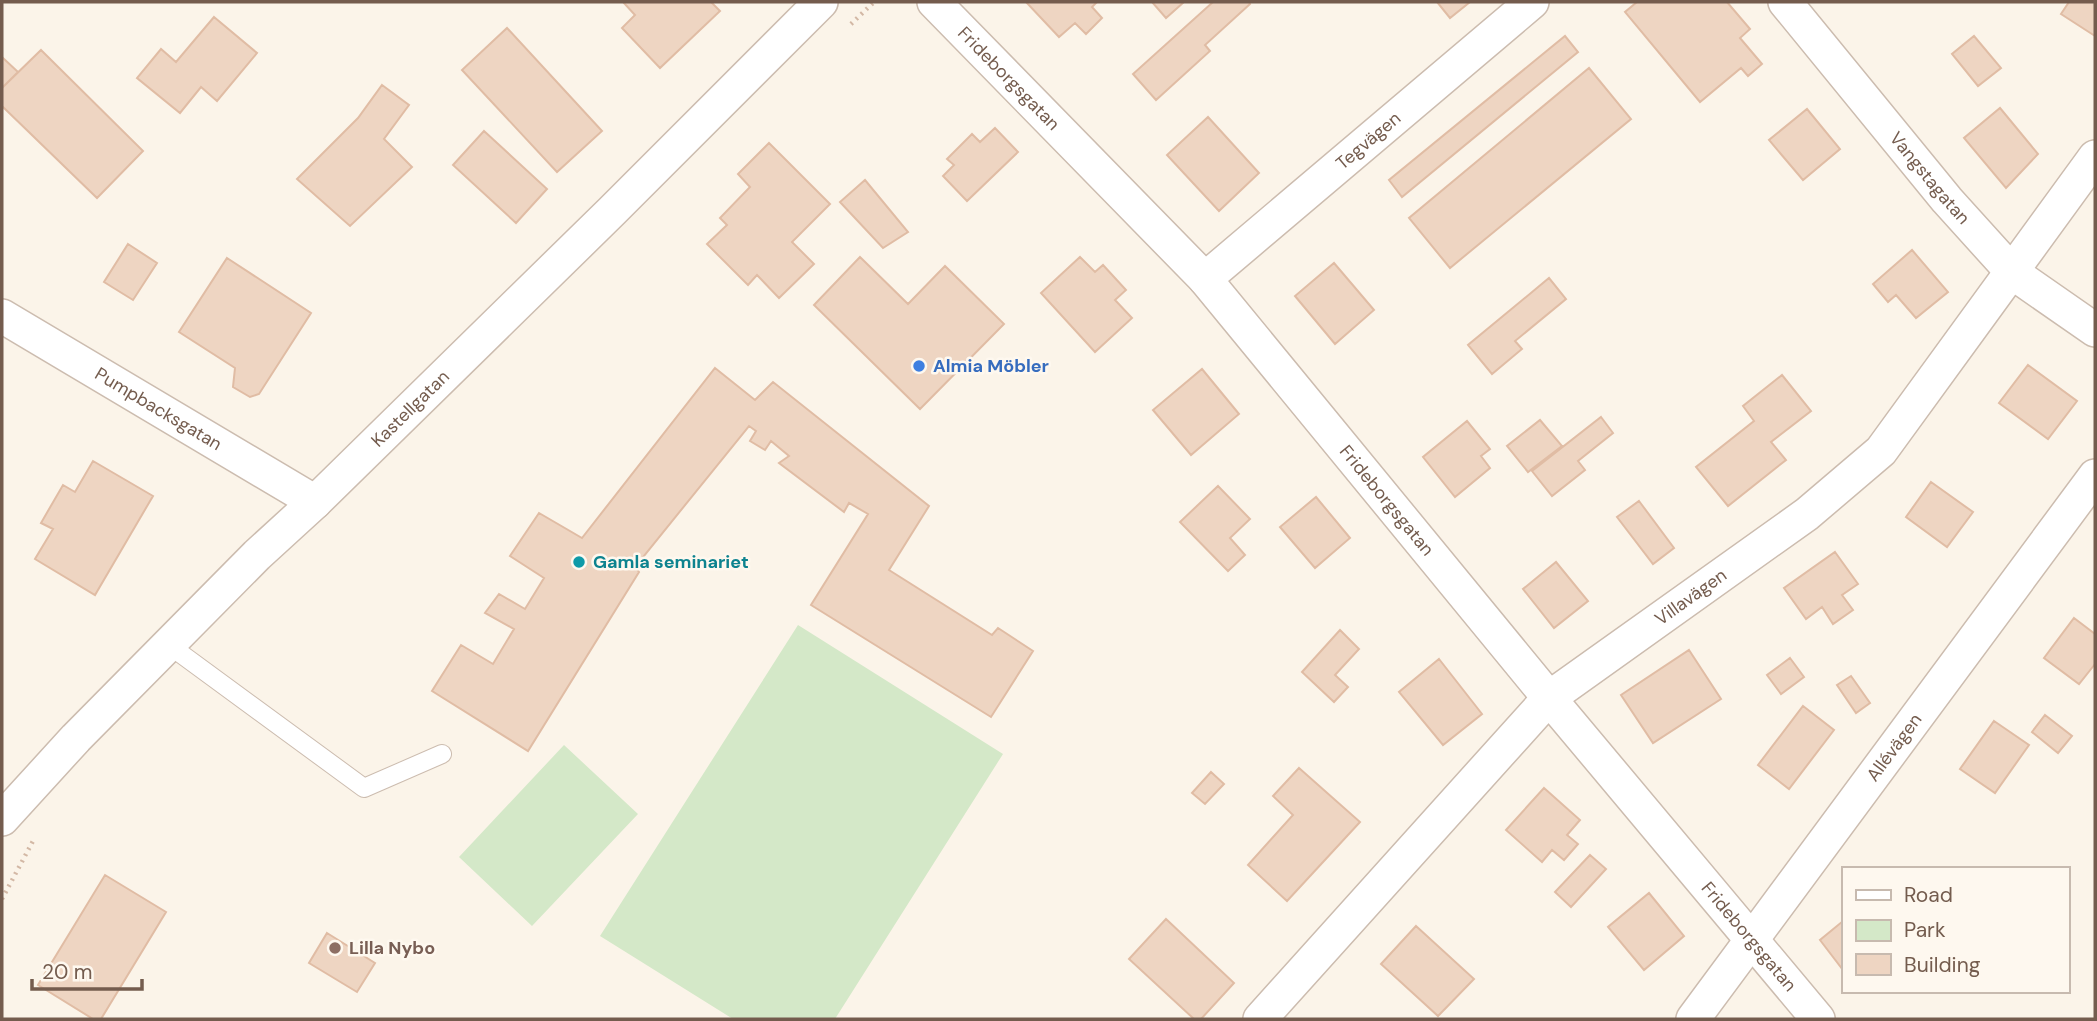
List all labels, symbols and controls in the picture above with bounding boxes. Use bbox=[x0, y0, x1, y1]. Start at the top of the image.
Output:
street label: Frideborgsgatan bbox=[953, 21, 1065, 136]
street label: Tegvägen bbox=[1331, 106, 1406, 175]
street label: Vangstagatan bbox=[1884, 127, 1975, 230]
place label: Almia Möbler bbox=[933, 354, 1049, 378]
marker: Almia Möbler bbox=[911, 358, 927, 374]
street label: Pumpbacksgatan bbox=[90, 362, 226, 456]
street label: Kastellgatan bbox=[366, 365, 455, 452]
street label: Frideborgsgatan bbox=[1334, 440, 1439, 561]
place label: Gamla seminariet bbox=[593, 550, 749, 574]
marker: Gamla seminariet bbox=[571, 554, 587, 570]
street label: Villavägen bbox=[1650, 563, 1731, 631]
street label: Allévägen bbox=[1861, 708, 1927, 786]
legend bbox=[1842, 867, 2069, 993]
street label: Frideborgsgatan bbox=[1696, 877, 1802, 997]
text: Road bbox=[1904, 881, 1953, 909]
text: Park bbox=[1904, 916, 1946, 944]
place label: Lilla Nybo bbox=[349, 936, 435, 960]
marker: Lilla Nybo bbox=[327, 940, 343, 956]
scale bar bbox=[32, 948, 142, 992]
text: Building bbox=[1904, 951, 1981, 979]
text: 20 m bbox=[42, 958, 93, 986]

